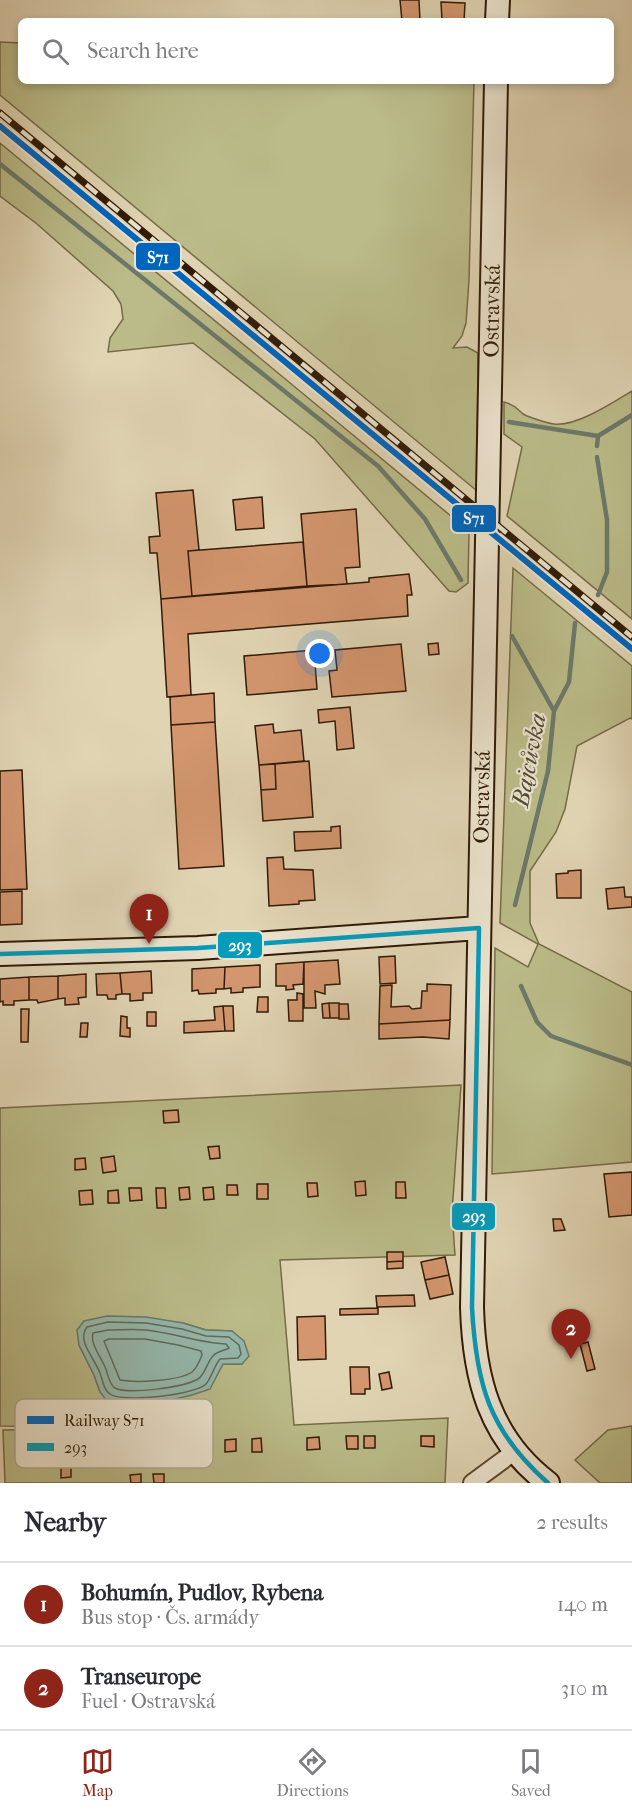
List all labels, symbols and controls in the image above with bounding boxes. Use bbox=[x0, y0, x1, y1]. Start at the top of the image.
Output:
search box bbox=[18, 18, 614, 84]
icon: search bbox=[39, 35, 72, 68]
text: Search here bbox=[87, 38, 199, 64]
line badge: S71 bbox=[135, 242, 181, 271]
text: S71 bbox=[147, 248, 169, 267]
street label: Ostravská bbox=[478, 263, 506, 358]
line badge: S71 bbox=[451, 504, 497, 533]
text: S71 bbox=[463, 509, 485, 528]
your location bbox=[305, 639, 334, 668]
water label: Bajcůvka bbox=[506, 711, 552, 811]
street label: Ostravská bbox=[468, 749, 496, 844]
pin: 1 bbox=[130, 894, 168, 944]
line badge: 293 bbox=[217, 931, 263, 959]
text: 293 bbox=[228, 936, 252, 956]
line badge: 293 bbox=[451, 1202, 496, 1231]
text: 293 bbox=[462, 1207, 486, 1227]
pin: 2 bbox=[552, 1310, 590, 1359]
legend bbox=[15, 1399, 213, 1468]
text: Railway S71 bbox=[64, 1411, 145, 1430]
text: 293 bbox=[64, 1438, 87, 1457]
text: Nearby bbox=[24, 1507, 106, 1538]
text: 2 results bbox=[537, 1511, 608, 1534]
text: Bohumín, Pudlov, Rybena bbox=[81, 1580, 324, 1606]
text: 1 bbox=[40, 1593, 47, 1616]
text: 140 m bbox=[557, 1593, 608, 1616]
text: Bus stop · Čs. armády bbox=[81, 1606, 259, 1629]
text: Transeurope bbox=[81, 1664, 201, 1690]
text: 2 bbox=[38, 1677, 49, 1700]
text: 310 m bbox=[561, 1677, 608, 1700]
text: Fuel · Ostravská bbox=[81, 1690, 216, 1713]
tab: Map bbox=[81, 1745, 114, 1800]
tab: Directions bbox=[277, 1745, 349, 1800]
tab: Saved bbox=[511, 1745, 551, 1800]

